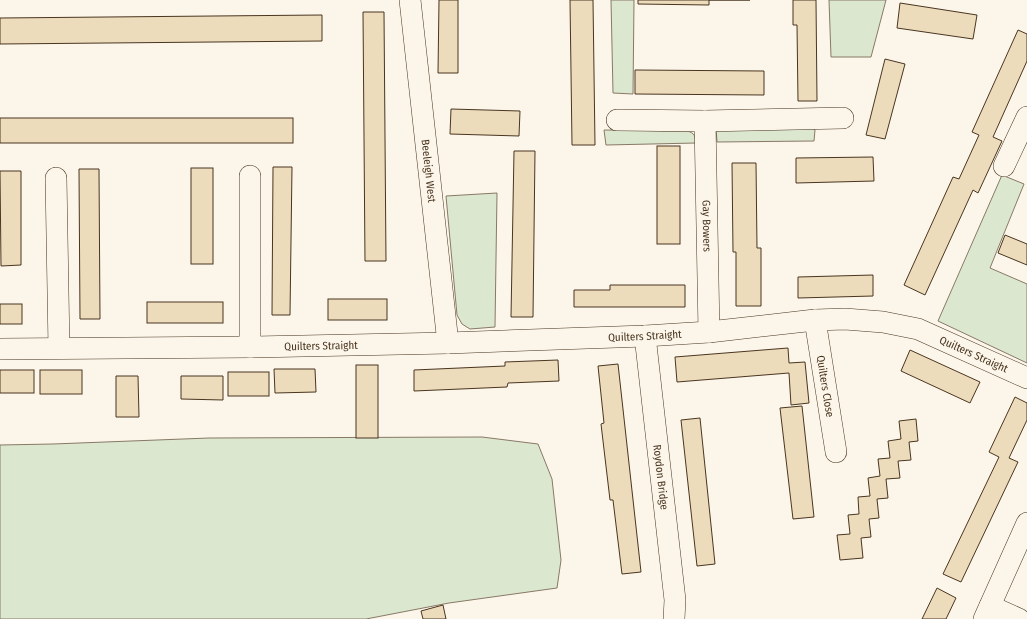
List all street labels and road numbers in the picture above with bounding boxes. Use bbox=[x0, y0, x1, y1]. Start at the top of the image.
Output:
street label: Beeleigh West bbox=[418, 139, 438, 204]
street label: Gay Bowers bbox=[699, 200, 713, 252]
street label: Quilters Straight bbox=[608, 328, 682, 344]
street label: Quilters Straight bbox=[937, 334, 1010, 376]
street label: Quilters Straight bbox=[284, 339, 358, 353]
street label: Quilters Close bbox=[814, 354, 836, 418]
street label: Roydon Bridge bbox=[650, 444, 671, 510]

